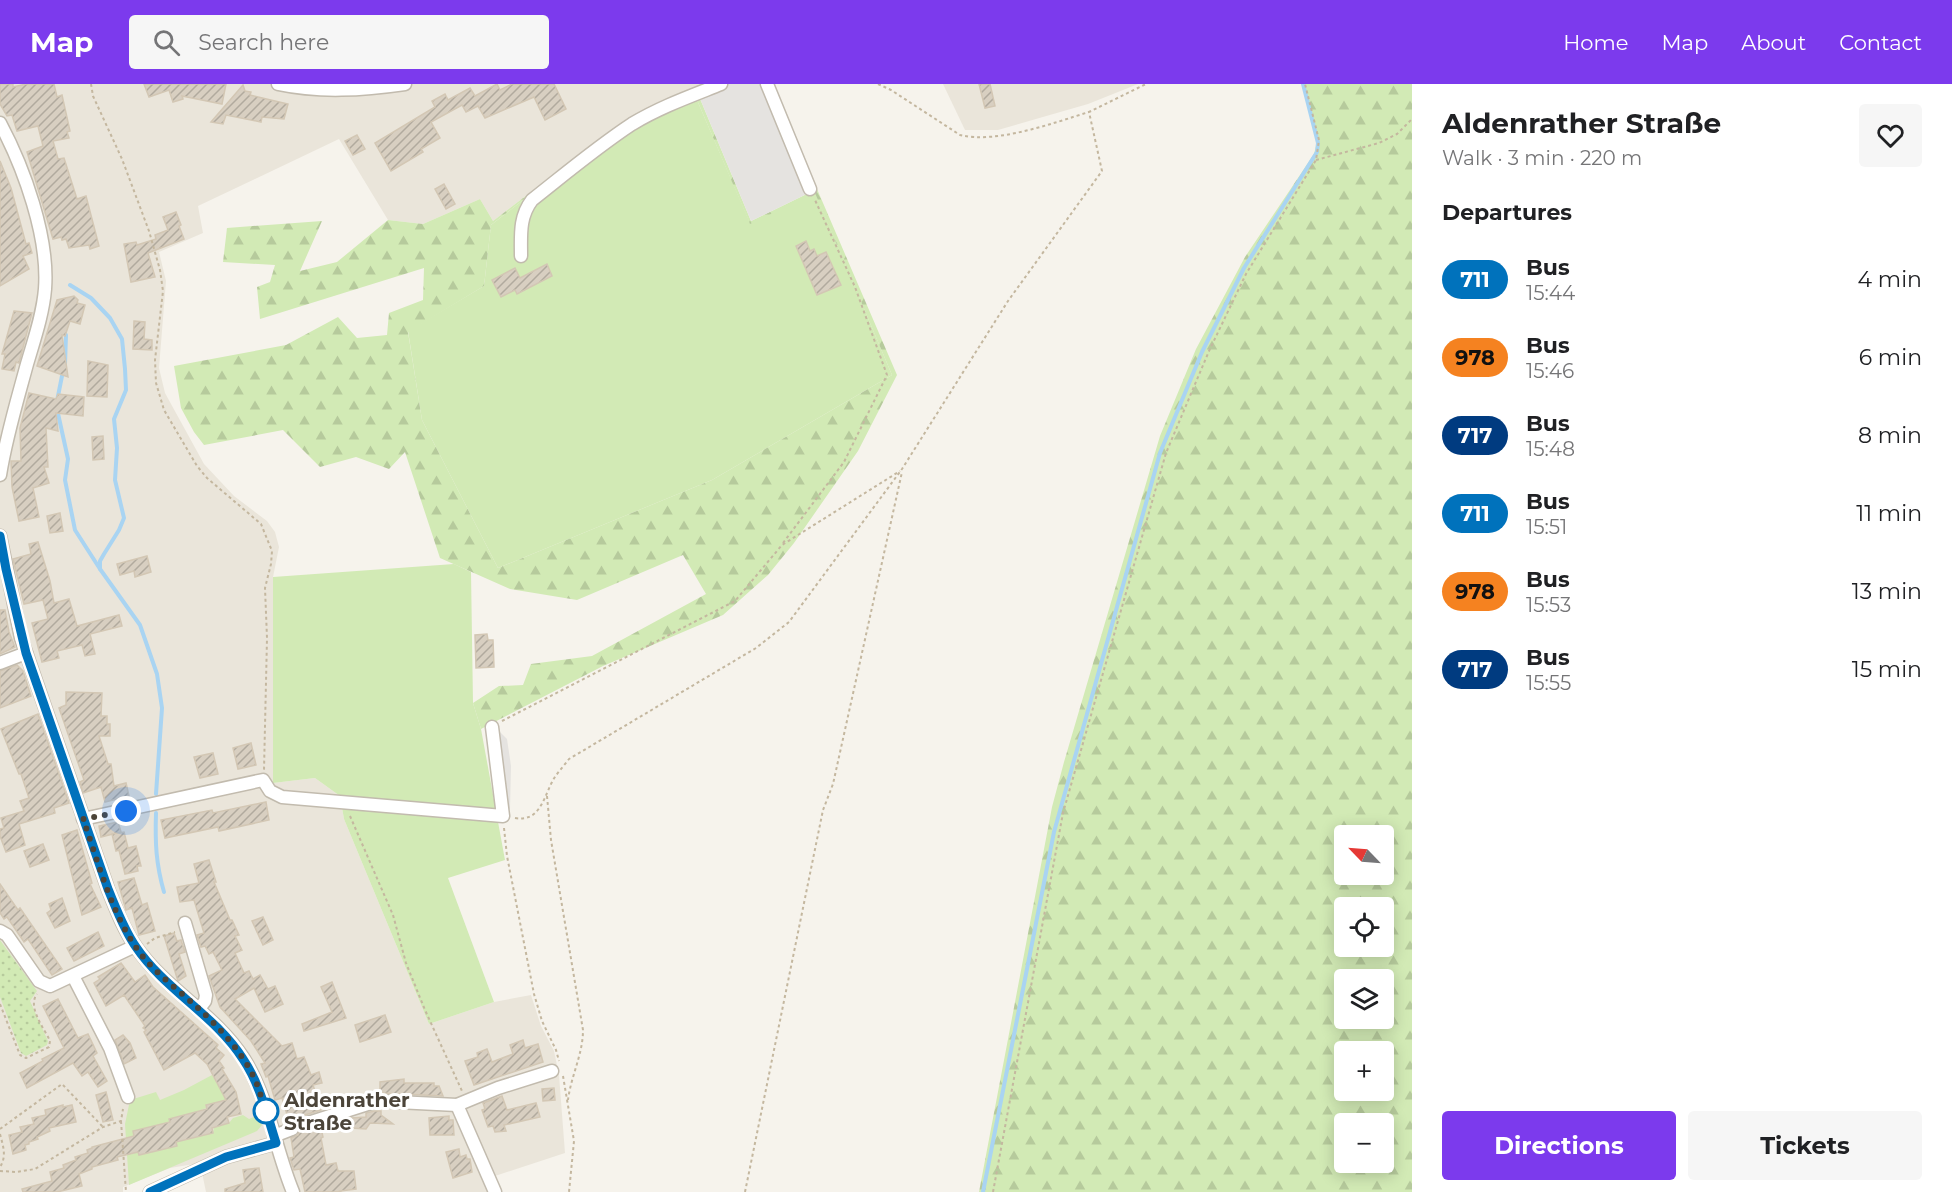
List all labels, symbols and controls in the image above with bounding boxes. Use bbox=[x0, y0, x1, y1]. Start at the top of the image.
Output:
search box bbox=[129, 15, 549, 69]
text: Map bbox=[30, 25, 93, 59]
icon: search bbox=[150, 26, 183, 59]
text: Search here bbox=[198, 29, 329, 56]
text: Home bbox=[1563, 30, 1628, 55]
text: Map bbox=[1661, 30, 1708, 55]
text: About bbox=[1741, 30, 1806, 55]
text: Contact bbox=[1839, 30, 1922, 55]
button: heart bbox=[1859, 104, 1922, 167]
text: Aldenrather Straße bbox=[1442, 106, 1721, 140]
text: Walk · 3 min · 220 m bbox=[1442, 146, 1642, 170]
text: Departures bbox=[1442, 199, 1572, 226]
text: Bus bbox=[1526, 254, 1570, 281]
text: 4 min bbox=[1858, 266, 1922, 293]
text: 711 bbox=[1460, 267, 1490, 292]
text: 15:44 bbox=[1526, 281, 1575, 305]
text: Bus bbox=[1526, 332, 1570, 359]
text: 6 min bbox=[1859, 344, 1922, 371]
text: 978 bbox=[1455, 345, 1495, 370]
text: 15:46 bbox=[1526, 359, 1574, 383]
text: Bus bbox=[1526, 410, 1570, 437]
text: 8 min bbox=[1858, 422, 1922, 449]
text: 717 bbox=[1458, 423, 1492, 448]
text: 15:48 bbox=[1526, 437, 1575, 461]
text: Bus bbox=[1526, 488, 1570, 515]
text: 11 min bbox=[1856, 500, 1922, 527]
text: 711 bbox=[1460, 501, 1490, 526]
text: 15:51 bbox=[1526, 515, 1567, 539]
text: Bus bbox=[1526, 566, 1570, 593]
text: 13 min bbox=[1852, 578, 1922, 605]
text: 978 bbox=[1455, 579, 1495, 604]
text: 15:53 bbox=[1526, 593, 1571, 617]
text: Bus bbox=[1526, 644, 1570, 671]
text: 15 min bbox=[1852, 656, 1922, 683]
text: 717 bbox=[1458, 657, 1492, 682]
text: 15:55 bbox=[1526, 671, 1571, 695]
your location bbox=[111, 796, 141, 826]
north arrow bbox=[1334, 825, 1394, 885]
map controls bbox=[1334, 825, 1394, 1173]
button: locate bbox=[1334, 897, 1394, 957]
button: layers bbox=[1334, 969, 1394, 1029]
button: + bbox=[1334, 1041, 1394, 1101]
place label: Aldenrather Straße bbox=[283, 1088, 410, 1135]
marker: Aldenrather Straße bbox=[253, 1098, 279, 1124]
button: Directions bbox=[1442, 1111, 1676, 1180]
button: Tickets bbox=[1688, 1111, 1922, 1180]
button: − bbox=[1334, 1113, 1394, 1173]

